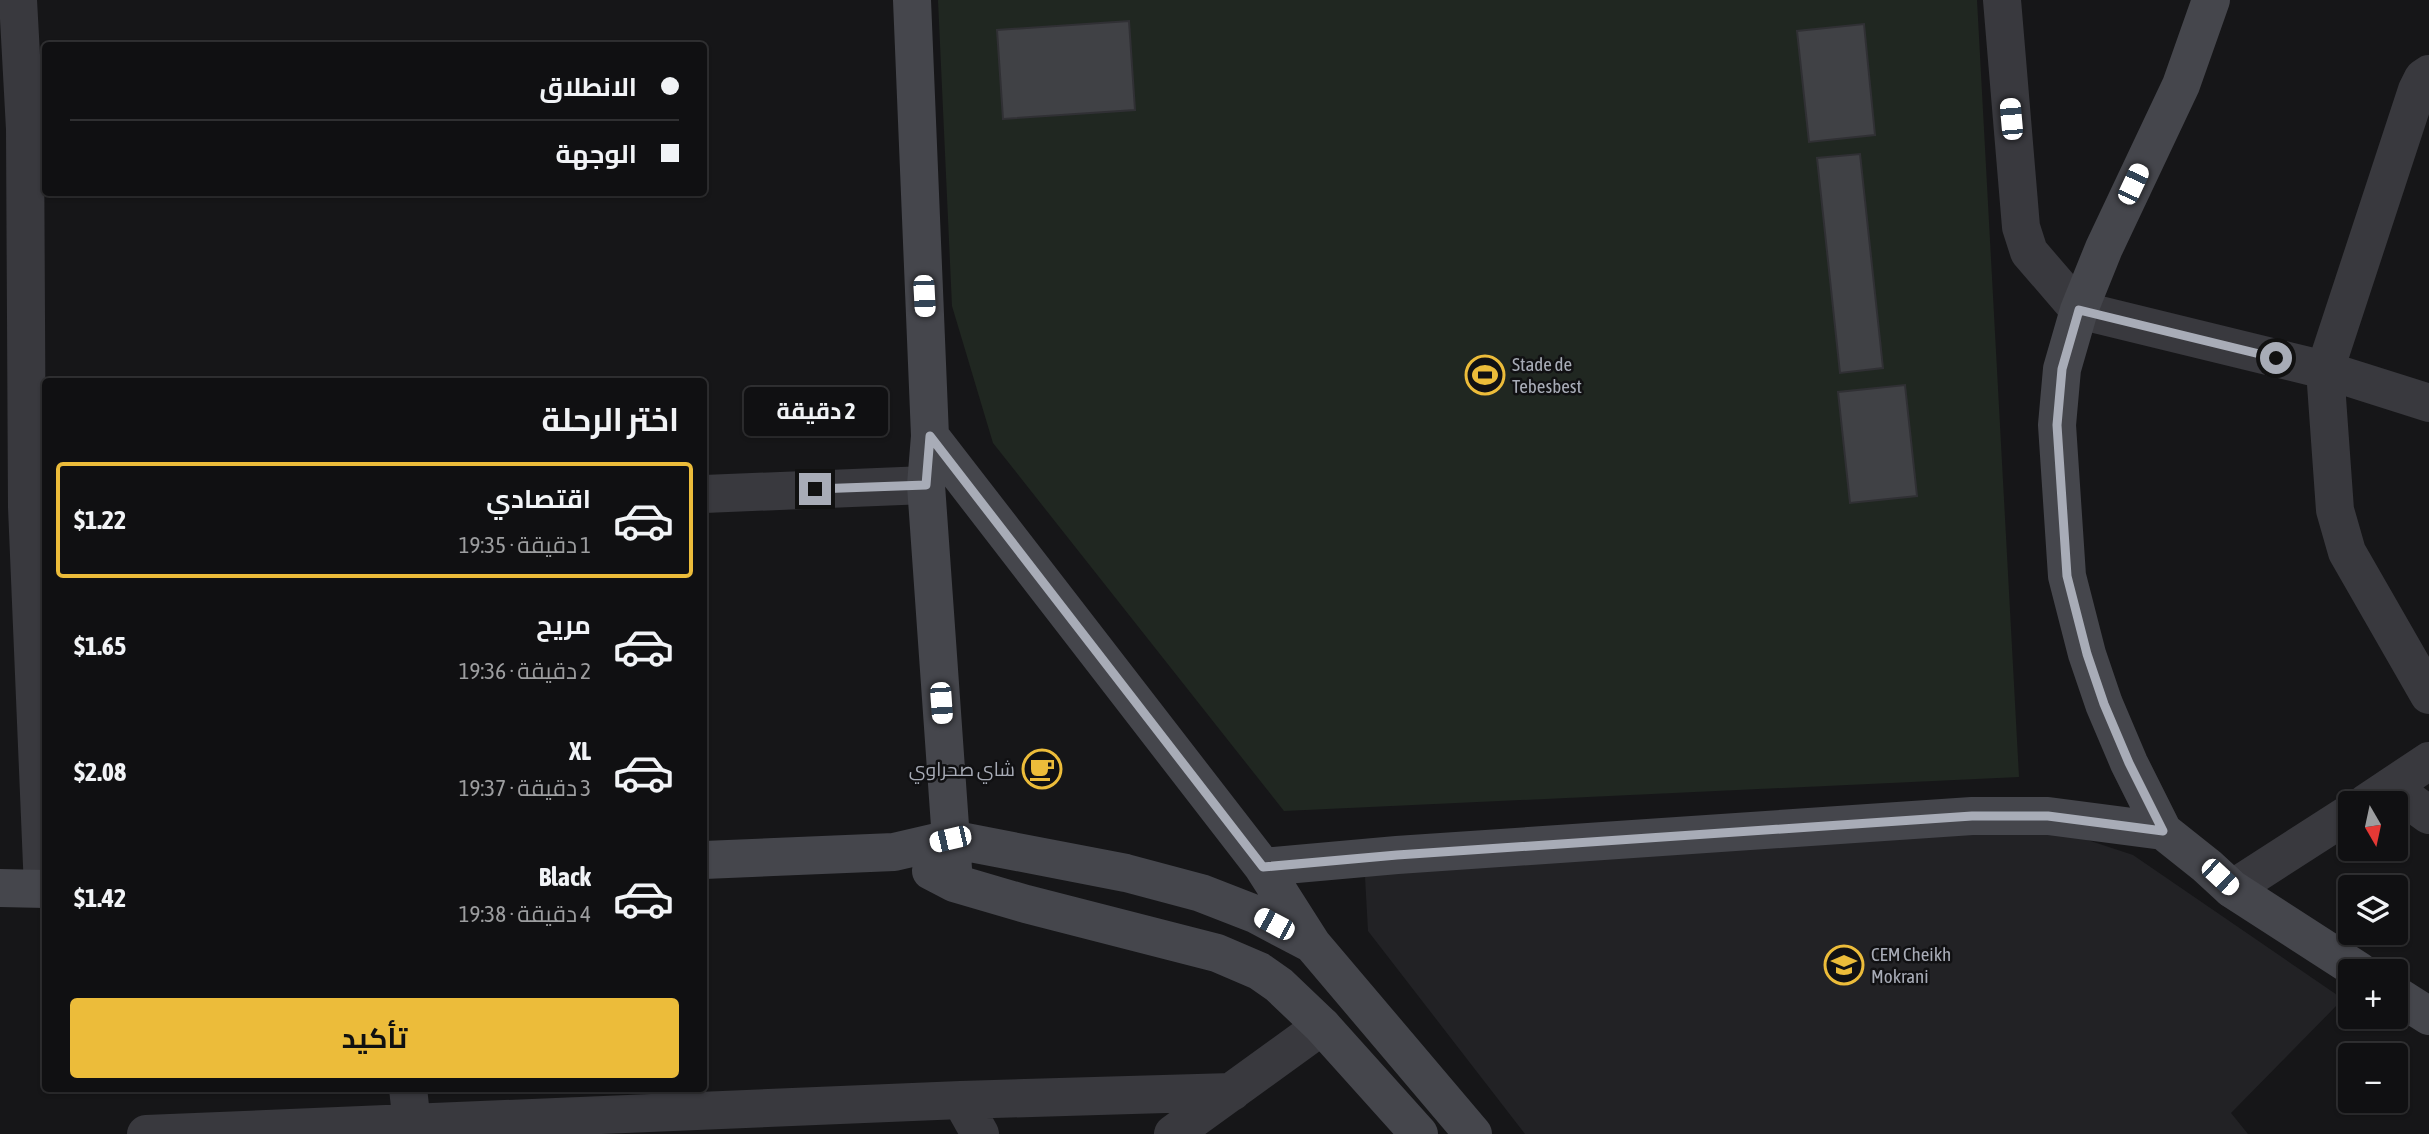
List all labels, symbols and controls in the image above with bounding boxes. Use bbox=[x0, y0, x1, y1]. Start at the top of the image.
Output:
text: الانطلاق bbox=[539, 72, 637, 102]
car bbox=[1999, 97, 2024, 141]
text: الوجهة bbox=[556, 139, 637, 169]
car bbox=[2115, 161, 2152, 207]
car bbox=[913, 274, 936, 318]
route start bbox=[2260, 342, 2292, 374]
place label: Stade de Tebesbest bbox=[1512, 353, 1582, 397]
sports icon: Stade de Tebesbest bbox=[1464, 354, 1506, 396]
callout: 2 دقيقة bbox=[743, 388, 887, 436]
text: 2 دقيقة bbox=[777, 398, 856, 424]
text: اختر الرحلة bbox=[542, 401, 679, 438]
route end bbox=[799, 473, 831, 505]
text: اقتصادي bbox=[486, 484, 591, 514]
icon: car bbox=[612, 489, 675, 552]
text: $1.22 bbox=[74, 505, 126, 535]
text: 1 دقيقة · 19:35 bbox=[459, 532, 591, 558]
text: مريح bbox=[536, 610, 591, 640]
icon: car bbox=[612, 615, 675, 678]
text: $1.65 bbox=[74, 631, 126, 661]
text: 2 دقيقة · 19:36 bbox=[459, 658, 591, 684]
car bbox=[930, 681, 953, 725]
text: XL bbox=[569, 736, 591, 766]
icon: car bbox=[612, 741, 675, 804]
cafe icon: شاي صحراوي bbox=[1021, 748, 1063, 790]
text: $2.08 bbox=[74, 757, 126, 787]
place label: شاي صحراوي bbox=[909, 758, 1015, 784]
text: 3 دقيقة · 19:37 bbox=[459, 775, 591, 801]
north arrow bbox=[2338, 791, 2408, 861]
map controls bbox=[2338, 791, 2408, 1113]
car bbox=[928, 824, 973, 854]
car bbox=[2198, 855, 2243, 899]
text: Black bbox=[539, 862, 591, 892]
icon: car bbox=[612, 867, 675, 930]
button: layers bbox=[2338, 875, 2408, 945]
text: $1.42 bbox=[74, 883, 126, 913]
text: 4 دقيقة · 19:38 bbox=[459, 901, 591, 927]
car bbox=[1251, 905, 1298, 943]
place label: CEM Cheikh Mokrani bbox=[1871, 943, 1951, 987]
school or university icon: CEM Cheikh Mokrani bbox=[1823, 944, 1865, 986]
button: + bbox=[2338, 959, 2408, 1029]
button: تأكيد bbox=[70, 998, 679, 1078]
button: − bbox=[2338, 1043, 2408, 1113]

